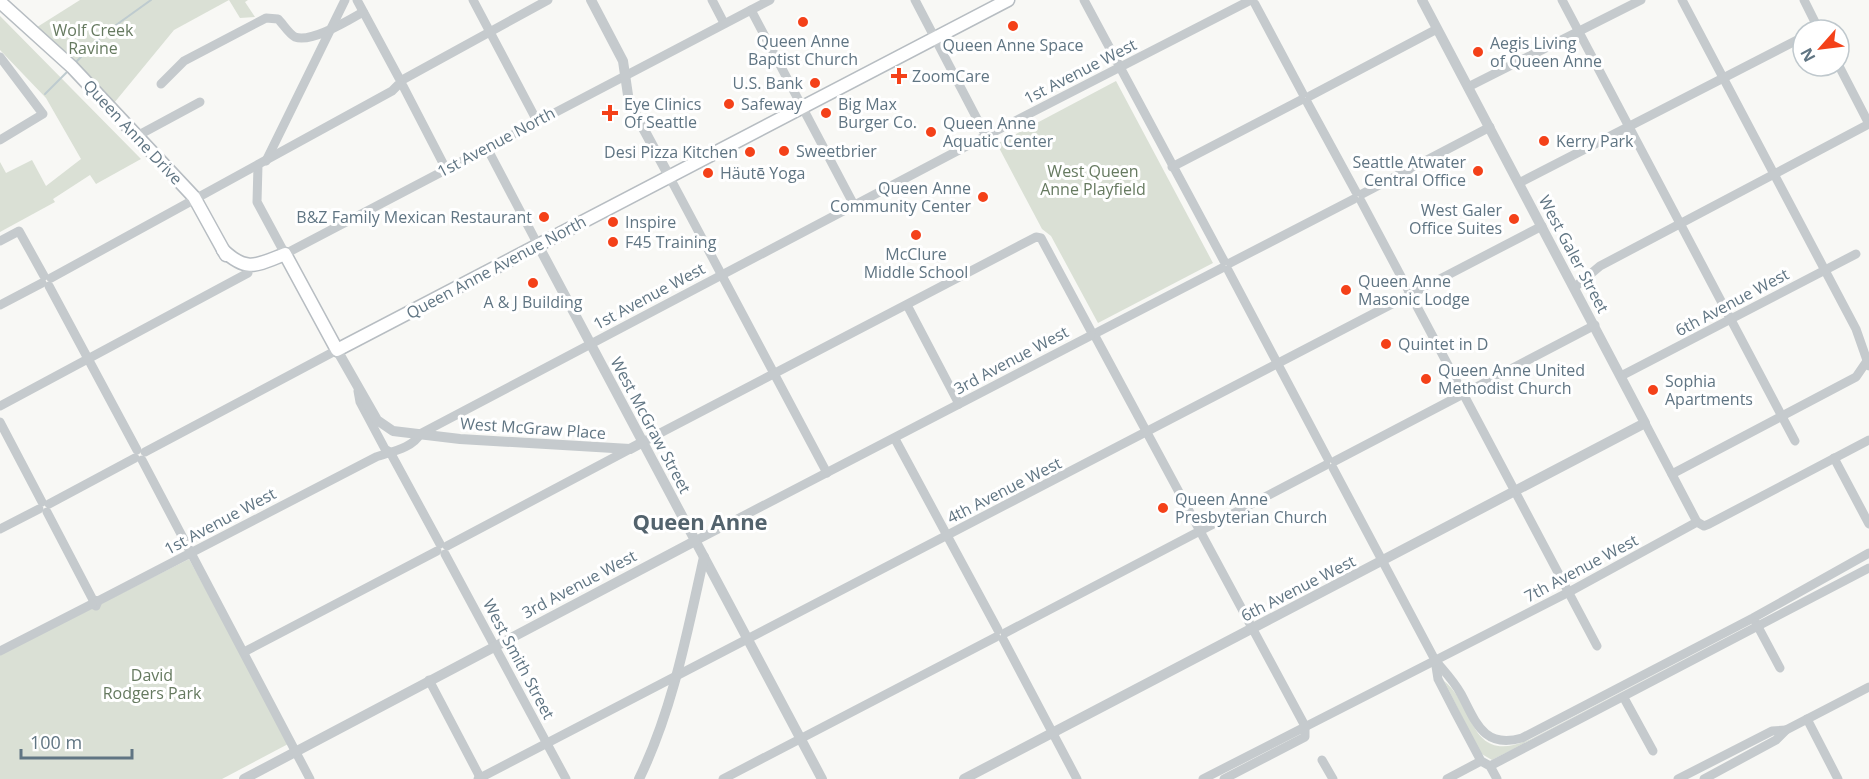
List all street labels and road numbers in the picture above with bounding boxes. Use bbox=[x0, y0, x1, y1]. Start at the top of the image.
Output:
street label: 1st Avenue West bbox=[1020, 33, 1140, 109]
street label: Queen Anne Drive bbox=[78, 75, 188, 189]
street label: 1st Avenue North bbox=[433, 102, 559, 182]
street label: West Galer Street bbox=[1534, 191, 1614, 317]
street label: Queen Anne Avenue North bbox=[402, 210, 590, 324]
street label: 1st Avenue West bbox=[589, 257, 709, 335]
street label: 6th Avenue West bbox=[1671, 263, 1793, 341]
street label: 3rd Avenue West bbox=[950, 320, 1072, 399]
street label: West McGraw Street bbox=[606, 353, 696, 497]
street label: West McGraw Place bbox=[459, 412, 607, 444]
street label: 4th Avenue West bbox=[943, 452, 1065, 528]
street label: 1st Avenue West bbox=[160, 482, 280, 560]
street label: 7th Avenue West bbox=[1520, 529, 1642, 607]
street label: 3rd Avenue West bbox=[518, 544, 640, 623]
street label: 6th Avenue West bbox=[1237, 550, 1359, 626]
street label: West Smith Street bbox=[478, 595, 560, 723]

